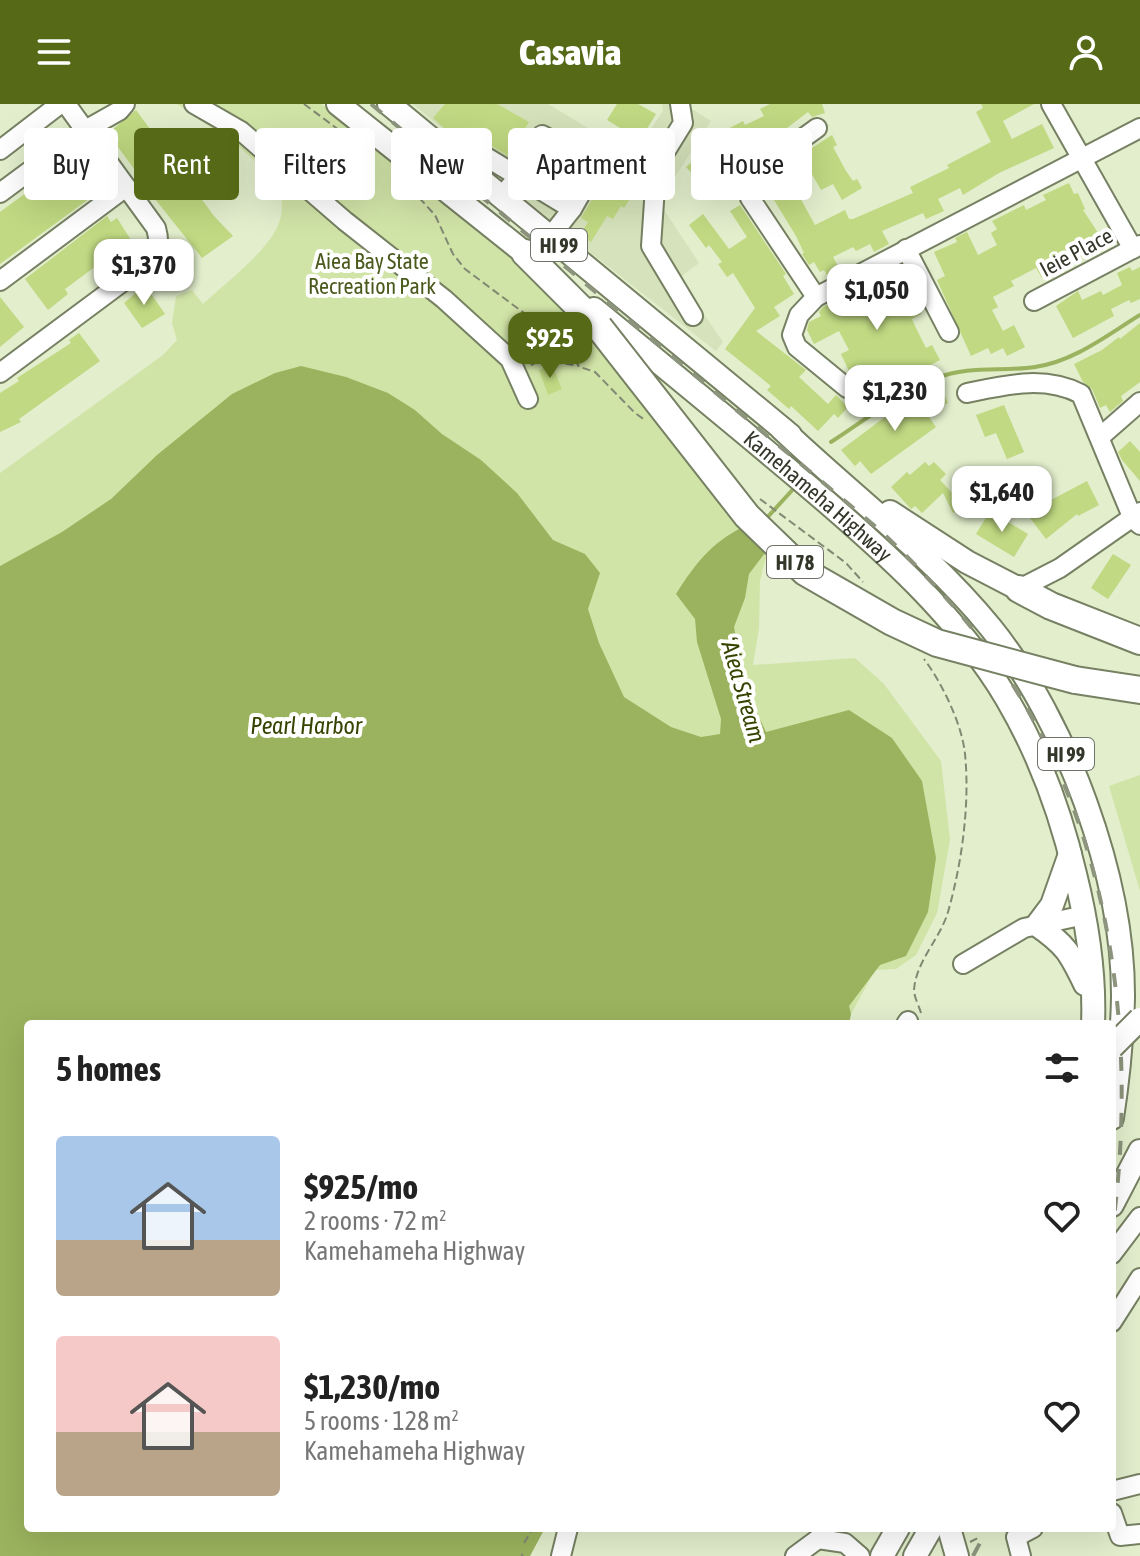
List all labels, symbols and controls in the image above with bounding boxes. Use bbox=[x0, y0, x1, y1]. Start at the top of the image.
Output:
icon: menu bbox=[32, 30, 76, 74]
icon: person bbox=[1064, 30, 1108, 74]
text: Casavia bbox=[519, 31, 621, 73]
chip: Buy bbox=[24, 128, 118, 200]
chip: Rent bbox=[134, 128, 239, 200]
chip: Filters bbox=[255, 128, 375, 200]
chip: New bbox=[391, 128, 492, 200]
chip: Apartment bbox=[508, 128, 675, 200]
chip: House bbox=[691, 128, 812, 200]
street label: Ieie Place bbox=[1035, 222, 1117, 282]
road number: HI 99 bbox=[531, 229, 587, 261]
pin: $1,370 bbox=[79, 239, 209, 307]
park label: Aiea Bay State Recreation Park bbox=[308, 248, 436, 299]
text: $1,370 bbox=[112, 250, 176, 280]
pin: $1,050 bbox=[812, 264, 942, 332]
text: $1,050 bbox=[845, 275, 909, 305]
pin: $925 bbox=[503, 312, 597, 380]
text: $925 bbox=[526, 323, 574, 353]
pin: $1,230 bbox=[830, 365, 960, 433]
text: $1,230 bbox=[863, 376, 927, 406]
street label: Kamehameha Highway bbox=[739, 425, 898, 567]
pin: $1,640 bbox=[937, 466, 1067, 534]
text: $1,640 bbox=[970, 477, 1034, 507]
road number: HI 78 bbox=[767, 546, 823, 578]
water label: ʻAiea Stream bbox=[715, 633, 771, 745]
water label: Pearl Harbor bbox=[250, 712, 363, 739]
road number: HI 99 bbox=[1038, 738, 1094, 770]
icon: filters bbox=[1040, 1046, 1084, 1090]
text: 5 homes bbox=[56, 1049, 161, 1088]
text: $925/mo bbox=[304, 1167, 418, 1206]
icon: home bbox=[120, 1168, 216, 1264]
icon: heart bbox=[1040, 1194, 1084, 1238]
text: 2 rooms · 72 m² bbox=[304, 1206, 446, 1236]
text: Kamehameha Highway bbox=[304, 1236, 525, 1266]
text: $1,230/mo bbox=[304, 1367, 440, 1406]
icon: home bbox=[120, 1368, 216, 1464]
icon: heart bbox=[1040, 1394, 1084, 1438]
text: 5 rooms · 128 m² bbox=[304, 1406, 459, 1436]
text: Kamehameha Highway bbox=[304, 1436, 525, 1466]

